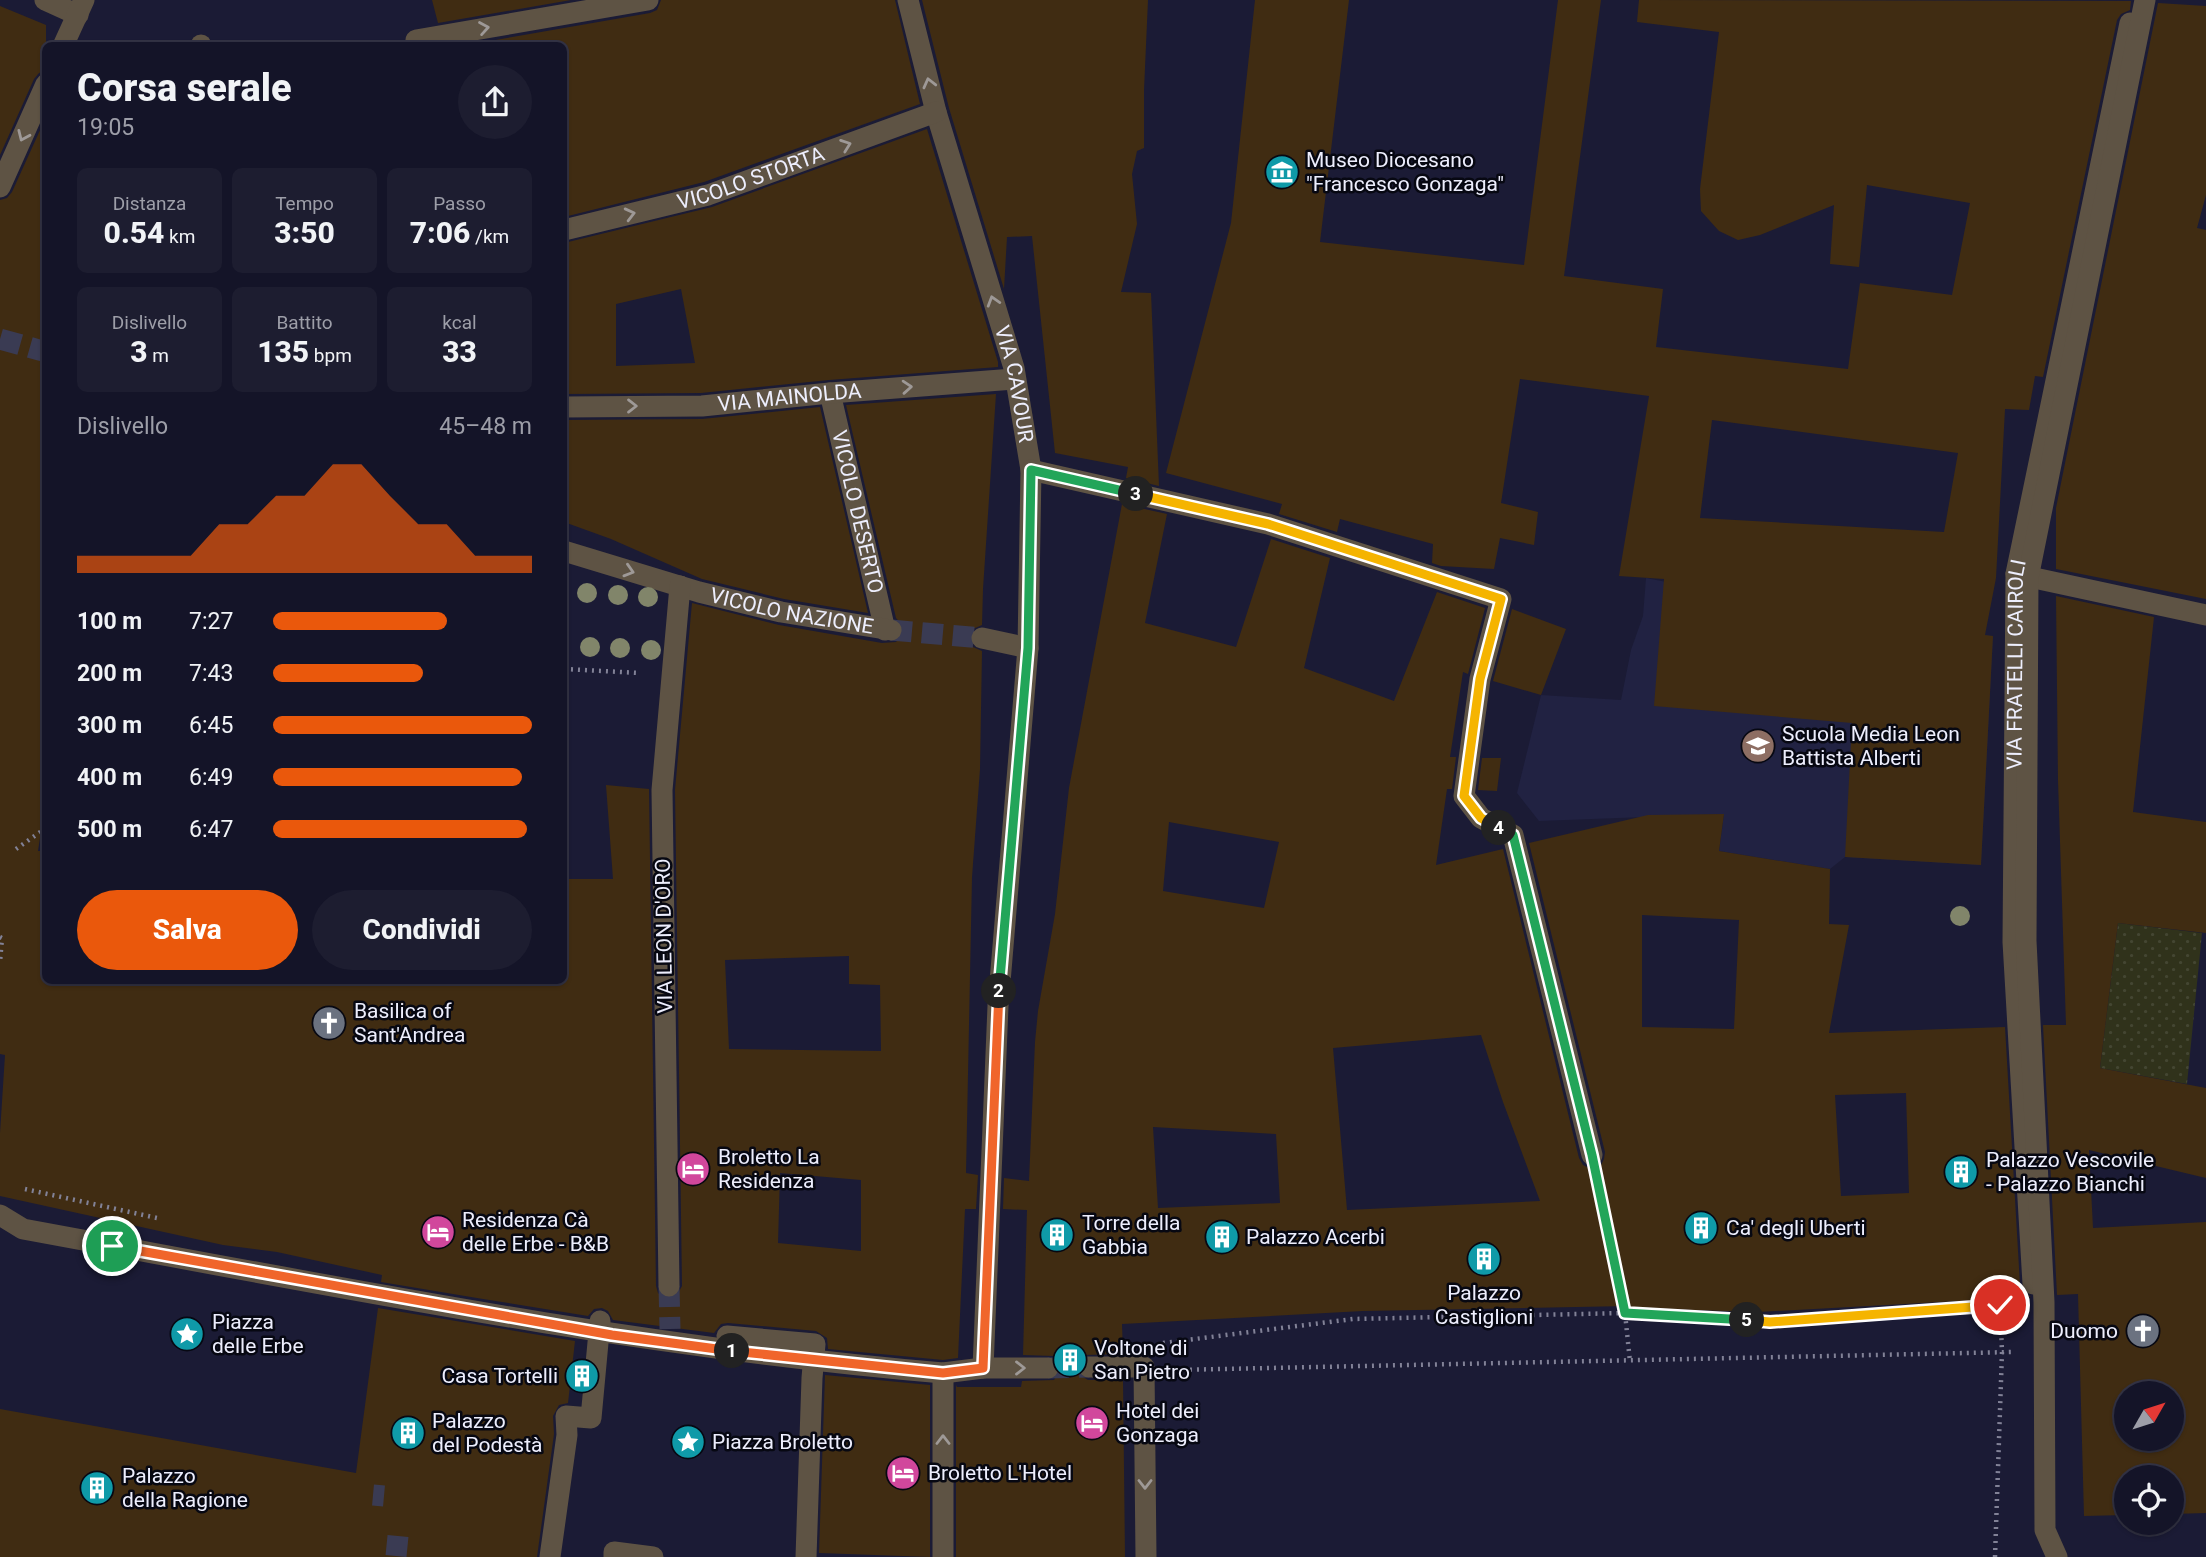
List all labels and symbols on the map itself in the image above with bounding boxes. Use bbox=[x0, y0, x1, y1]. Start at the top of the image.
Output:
one-way arrow bbox=[478, 21, 489, 36]
one-way arrow bbox=[923, 77, 937, 89]
one-way arrow bbox=[17, 128, 31, 141]
one-way arrow bbox=[840, 139, 852, 153]
street label: VICOLO STORTA bbox=[675, 142, 828, 214]
place label: Museo Diocesano "Francesco Gonzaga" bbox=[1306, 148, 1504, 196]
museum icon: Museo Diocesano "Francesco Gonzaga" bbox=[1263, 153, 1301, 191]
one-way arrow bbox=[624, 208, 636, 222]
one-way arrow bbox=[987, 295, 1002, 307]
street label: VIA CAVOUR bbox=[990, 323, 1038, 444]
street label: VIA MAINOLDA bbox=[717, 379, 863, 416]
one-way arrow bbox=[902, 380, 913, 395]
one-way arrow bbox=[627, 398, 637, 414]
street label: VICOLO DESERTO bbox=[827, 428, 888, 596]
pin: 3 bbox=[1118, 476, 1154, 512]
street label: VIA FRATELLI CAIROLI bbox=[2002, 557, 2031, 770]
one-way arrow bbox=[623, 562, 635, 577]
street label: VICOLO NAZIONE bbox=[708, 583, 875, 639]
place label: Scuola Media Leon Battista Alberti bbox=[1782, 722, 1960, 770]
school or university icon: Scuola Media Leon Battista Alberti bbox=[1739, 727, 1777, 765]
pin: 4 bbox=[1482, 810, 1516, 846]
street label: VIA LEON D'ORO bbox=[651, 858, 677, 1014]
pin: 2 bbox=[982, 974, 1016, 1009]
place label: Basilica of Sant'Andrea bbox=[354, 999, 465, 1047]
church icon: Basilica of Sant'Andrea bbox=[310, 1004, 348, 1042]
place label: Broletto La Residenza bbox=[718, 1145, 820, 1193]
place label: Palazzo Vescovile - Palazzo Bianchi bbox=[1986, 1148, 2154, 1196]
hotel icon: Broletto La Residenza bbox=[674, 1150, 712, 1188]
building icon: Palazzo Vescovile - Palazzo Bianchi bbox=[1942, 1153, 1980, 1191]
place label: Residenza Cà delle Erbe - B&B bbox=[462, 1208, 609, 1256]
building icon: Ca' degli Uberti bbox=[1682, 1209, 1720, 1247]
place label: Torre della Gabbia bbox=[1082, 1211, 1181, 1259]
hotel icon: Residenza Cà delle Erbe - B&B bbox=[419, 1213, 457, 1251]
pin bbox=[82, 1216, 142, 1276]
building icon: Torre della Gabbia bbox=[1038, 1216, 1076, 1254]
place label: Ca' degli Uberti bbox=[1726, 1216, 1866, 1240]
building icon: Palazzo Acerbi bbox=[1203, 1218, 1241, 1256]
place label: Palazzo Acerbi bbox=[1246, 1225, 1385, 1249]
building icon: Palazzo Castiglioni bbox=[1465, 1240, 1503, 1278]
pin bbox=[1970, 1275, 2030, 1335]
place label: Palazzo Castiglioni bbox=[1435, 1281, 1533, 1329]
pin: 5 bbox=[1730, 1302, 1764, 1338]
place label: Piazza delle Erbe bbox=[212, 1310, 304, 1358]
church icon: Duomo bbox=[2124, 1312, 2162, 1350]
place icon: Piazza delle Erbe bbox=[168, 1315, 206, 1353]
place label: Duomo bbox=[2050, 1319, 2118, 1343]
pin: 1 bbox=[714, 1334, 750, 1368]
place label: Voltone di San Pietro bbox=[1094, 1336, 1190, 1384]
building icon: Voltone di San Pietro bbox=[1051, 1341, 1089, 1379]
building icon: Casa Tortelli bbox=[563, 1357, 601, 1395]
one-way arrow bbox=[1015, 1360, 1026, 1376]
place label: Casa Tortelli bbox=[441, 1364, 558, 1388]
north arrow bbox=[2114, 1381, 2184, 1451]
place label: Hotel dei Gonzaga bbox=[1116, 1399, 1199, 1447]
hotel icon: Hotel dei Gonzaga bbox=[1073, 1404, 1111, 1442]
place label: Palazzo del Podestà bbox=[432, 1409, 543, 1457]
building icon: Palazzo del Podestà bbox=[389, 1414, 427, 1452]
place icon: Piazza Broletto bbox=[669, 1423, 707, 1461]
place label: Piazza Broletto bbox=[712, 1430, 853, 1454]
one-way arrow bbox=[935, 1434, 951, 1445]
hotel icon: Broletto L'Hotel bbox=[884, 1454, 922, 1492]
place label: Broletto L'Hotel bbox=[928, 1461, 1072, 1485]
place label: Palazzo della Ragione bbox=[122, 1464, 248, 1512]
building icon: Palazzo della Ragione bbox=[78, 1469, 116, 1507]
one-way arrow bbox=[1137, 1479, 1153, 1490]

